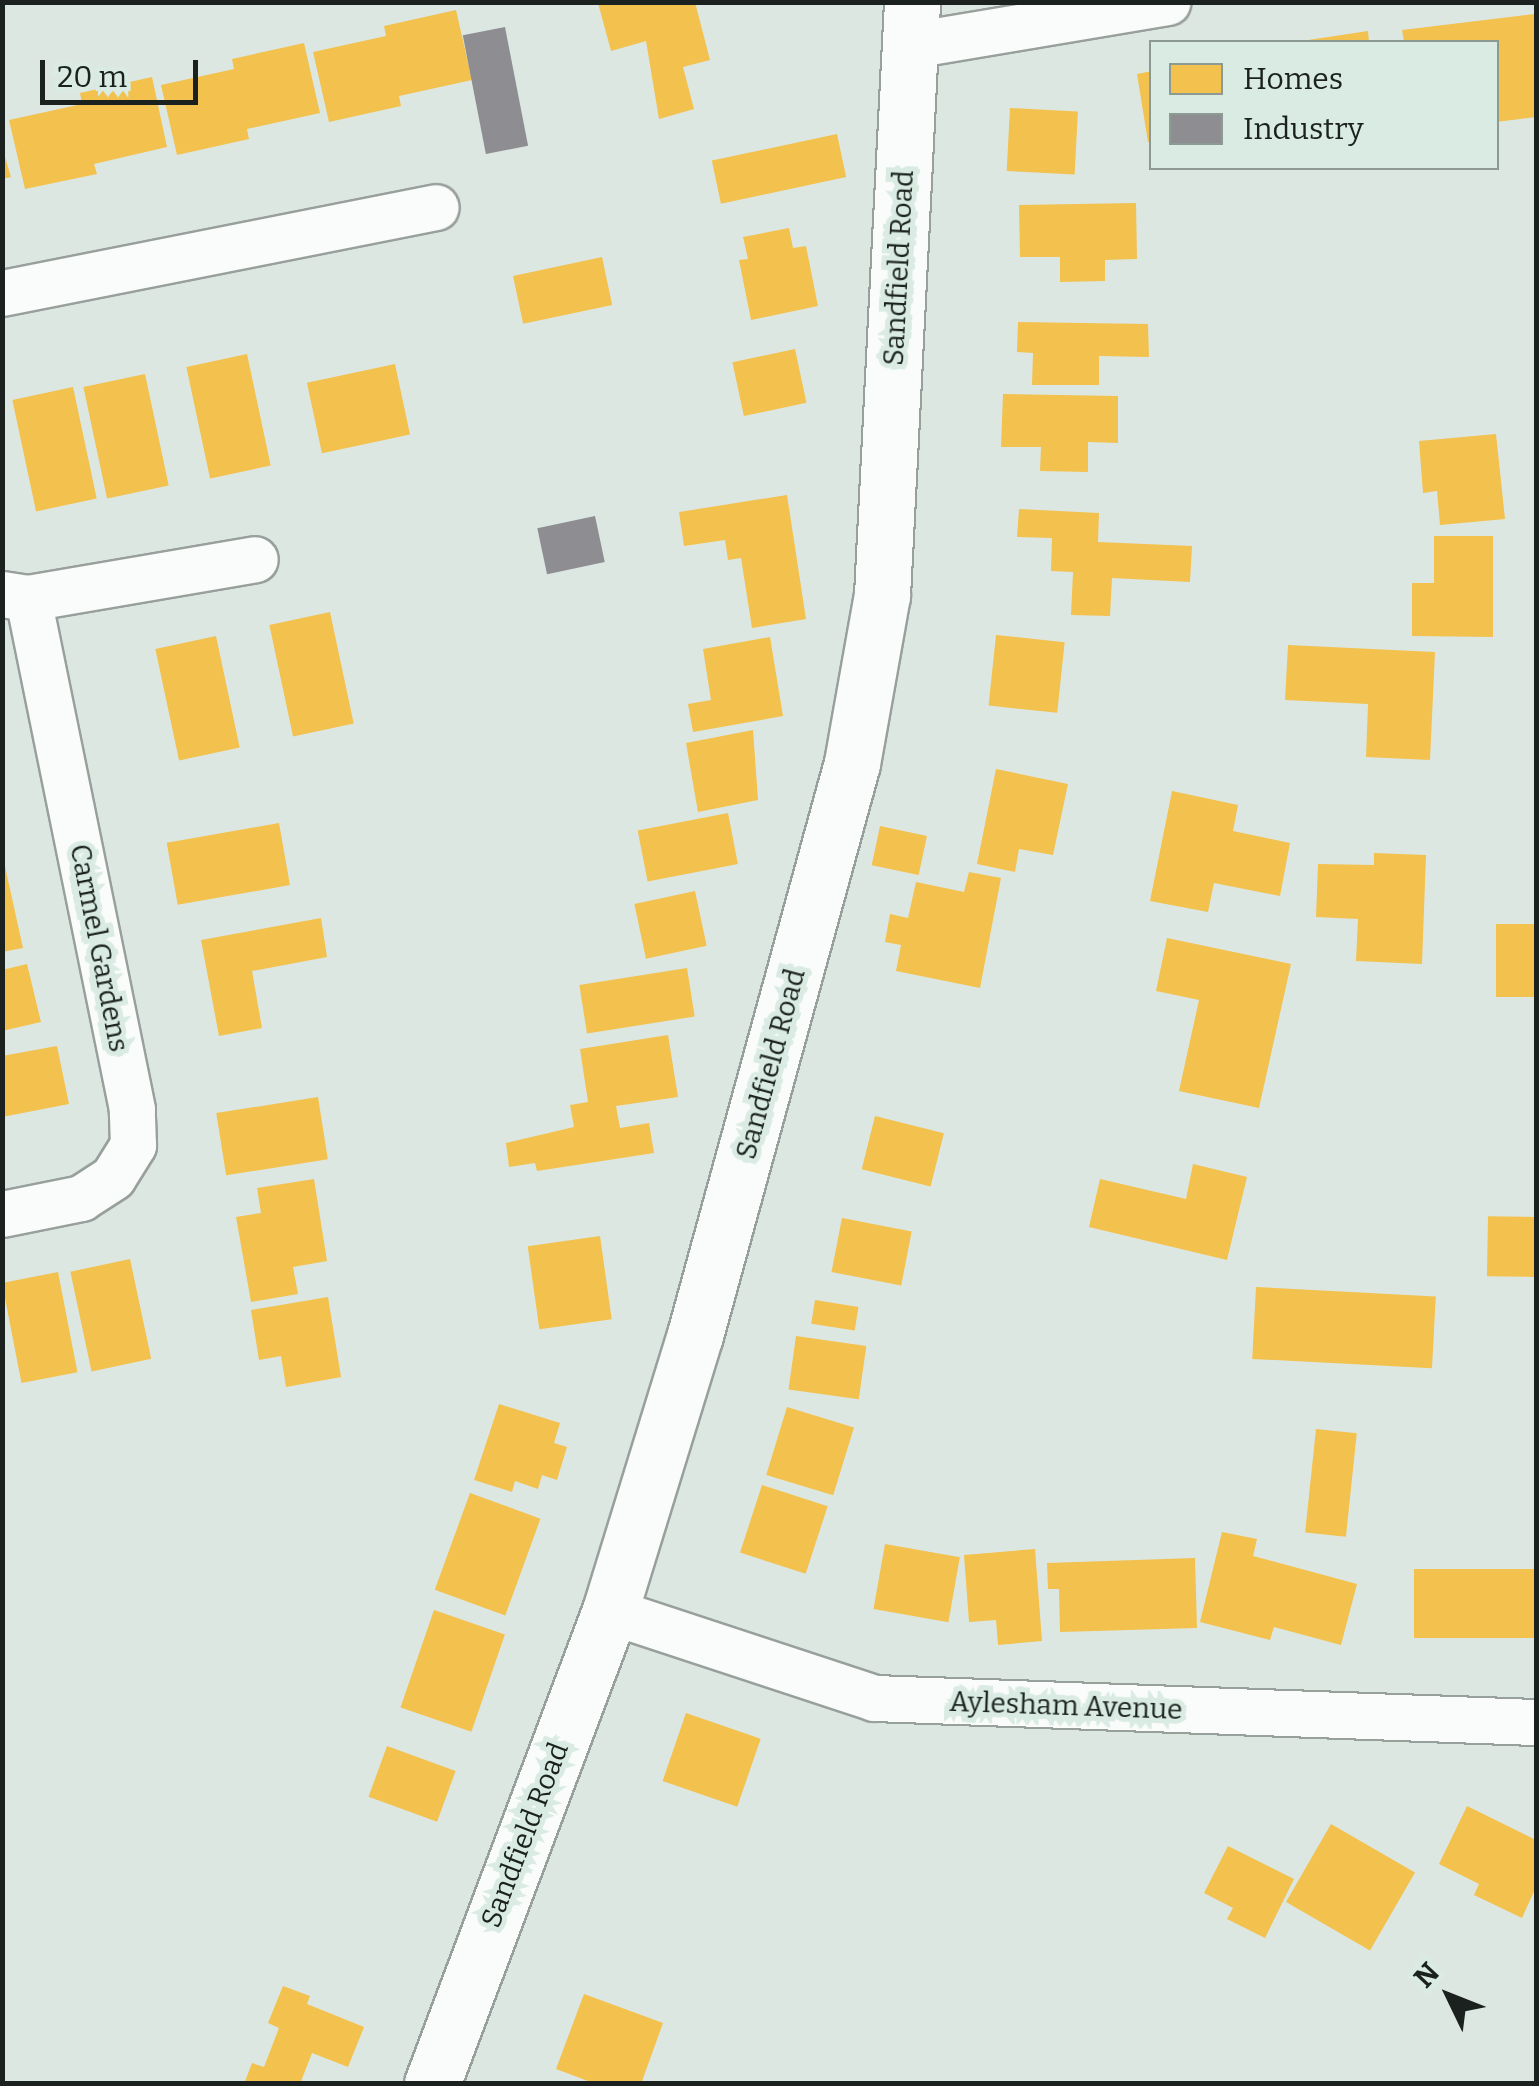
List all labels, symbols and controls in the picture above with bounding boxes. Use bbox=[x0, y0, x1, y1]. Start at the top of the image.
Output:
scale bar bbox=[45, 40, 202, 102]
legend bbox=[1149, 40, 1499, 170]
text: 20 m bbox=[57, 59, 127, 95]
text: Homes bbox=[1243, 61, 1343, 97]
text: Industry bbox=[1243, 111, 1364, 147]
street label: Sandfield Road bbox=[877, 169, 921, 367]
street label: Carmel Gardens bbox=[62, 841, 136, 1055]
street label: Sandfield Road bbox=[729, 965, 813, 1163]
street label: Aylesham Avenue bbox=[949, 1685, 1183, 1727]
street label: Sandfield Road bbox=[474, 1738, 576, 1932]
north arrow bbox=[1399, 1946, 1499, 2046]
text: N bbox=[1407, 1956, 1446, 1994]

